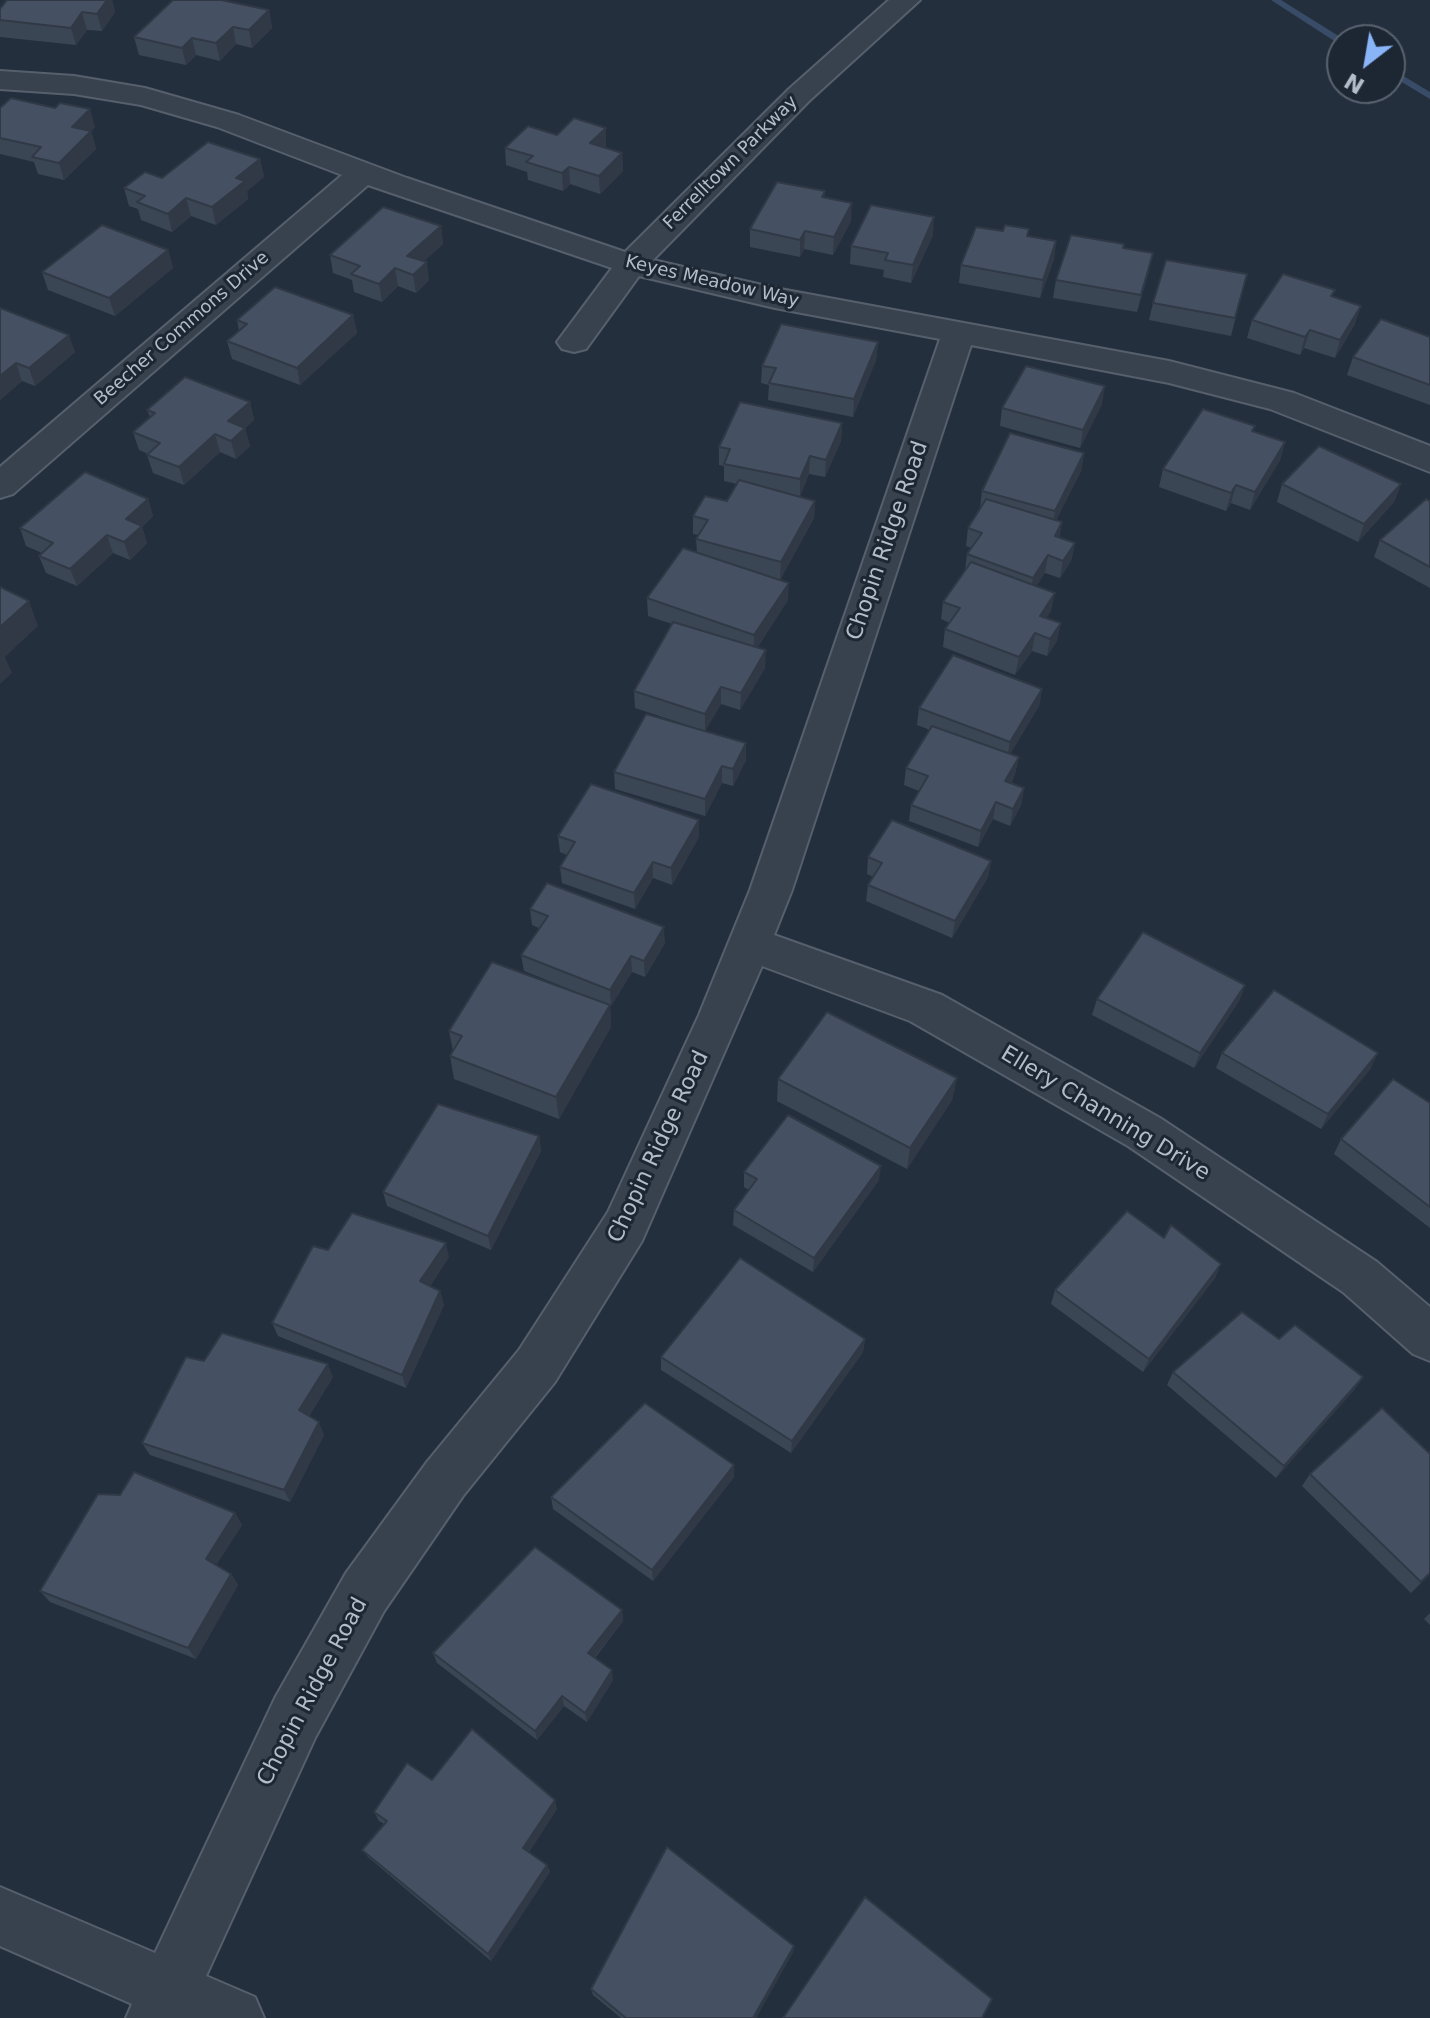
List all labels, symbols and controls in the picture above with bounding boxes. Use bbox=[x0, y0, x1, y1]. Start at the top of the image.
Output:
north arrow bbox=[1326, 24, 1406, 104]
text: N bbox=[1340, 68, 1369, 99]
street label: Ferrelltown Parkway bbox=[659, 91, 803, 235]
street label: Beecher Commons Drive bbox=[90, 247, 274, 411]
street label: Keyes Meadow Way bbox=[623, 251, 801, 313]
street label: Chopin Ridge Road bbox=[842, 438, 934, 644]
street label: Ellery Channing Drive bbox=[996, 1041, 1214, 1187]
street label: Chopin Ridge Road bbox=[603, 1047, 715, 1247]
street label: Chopin Ridge Road bbox=[252, 1594, 374, 1790]

